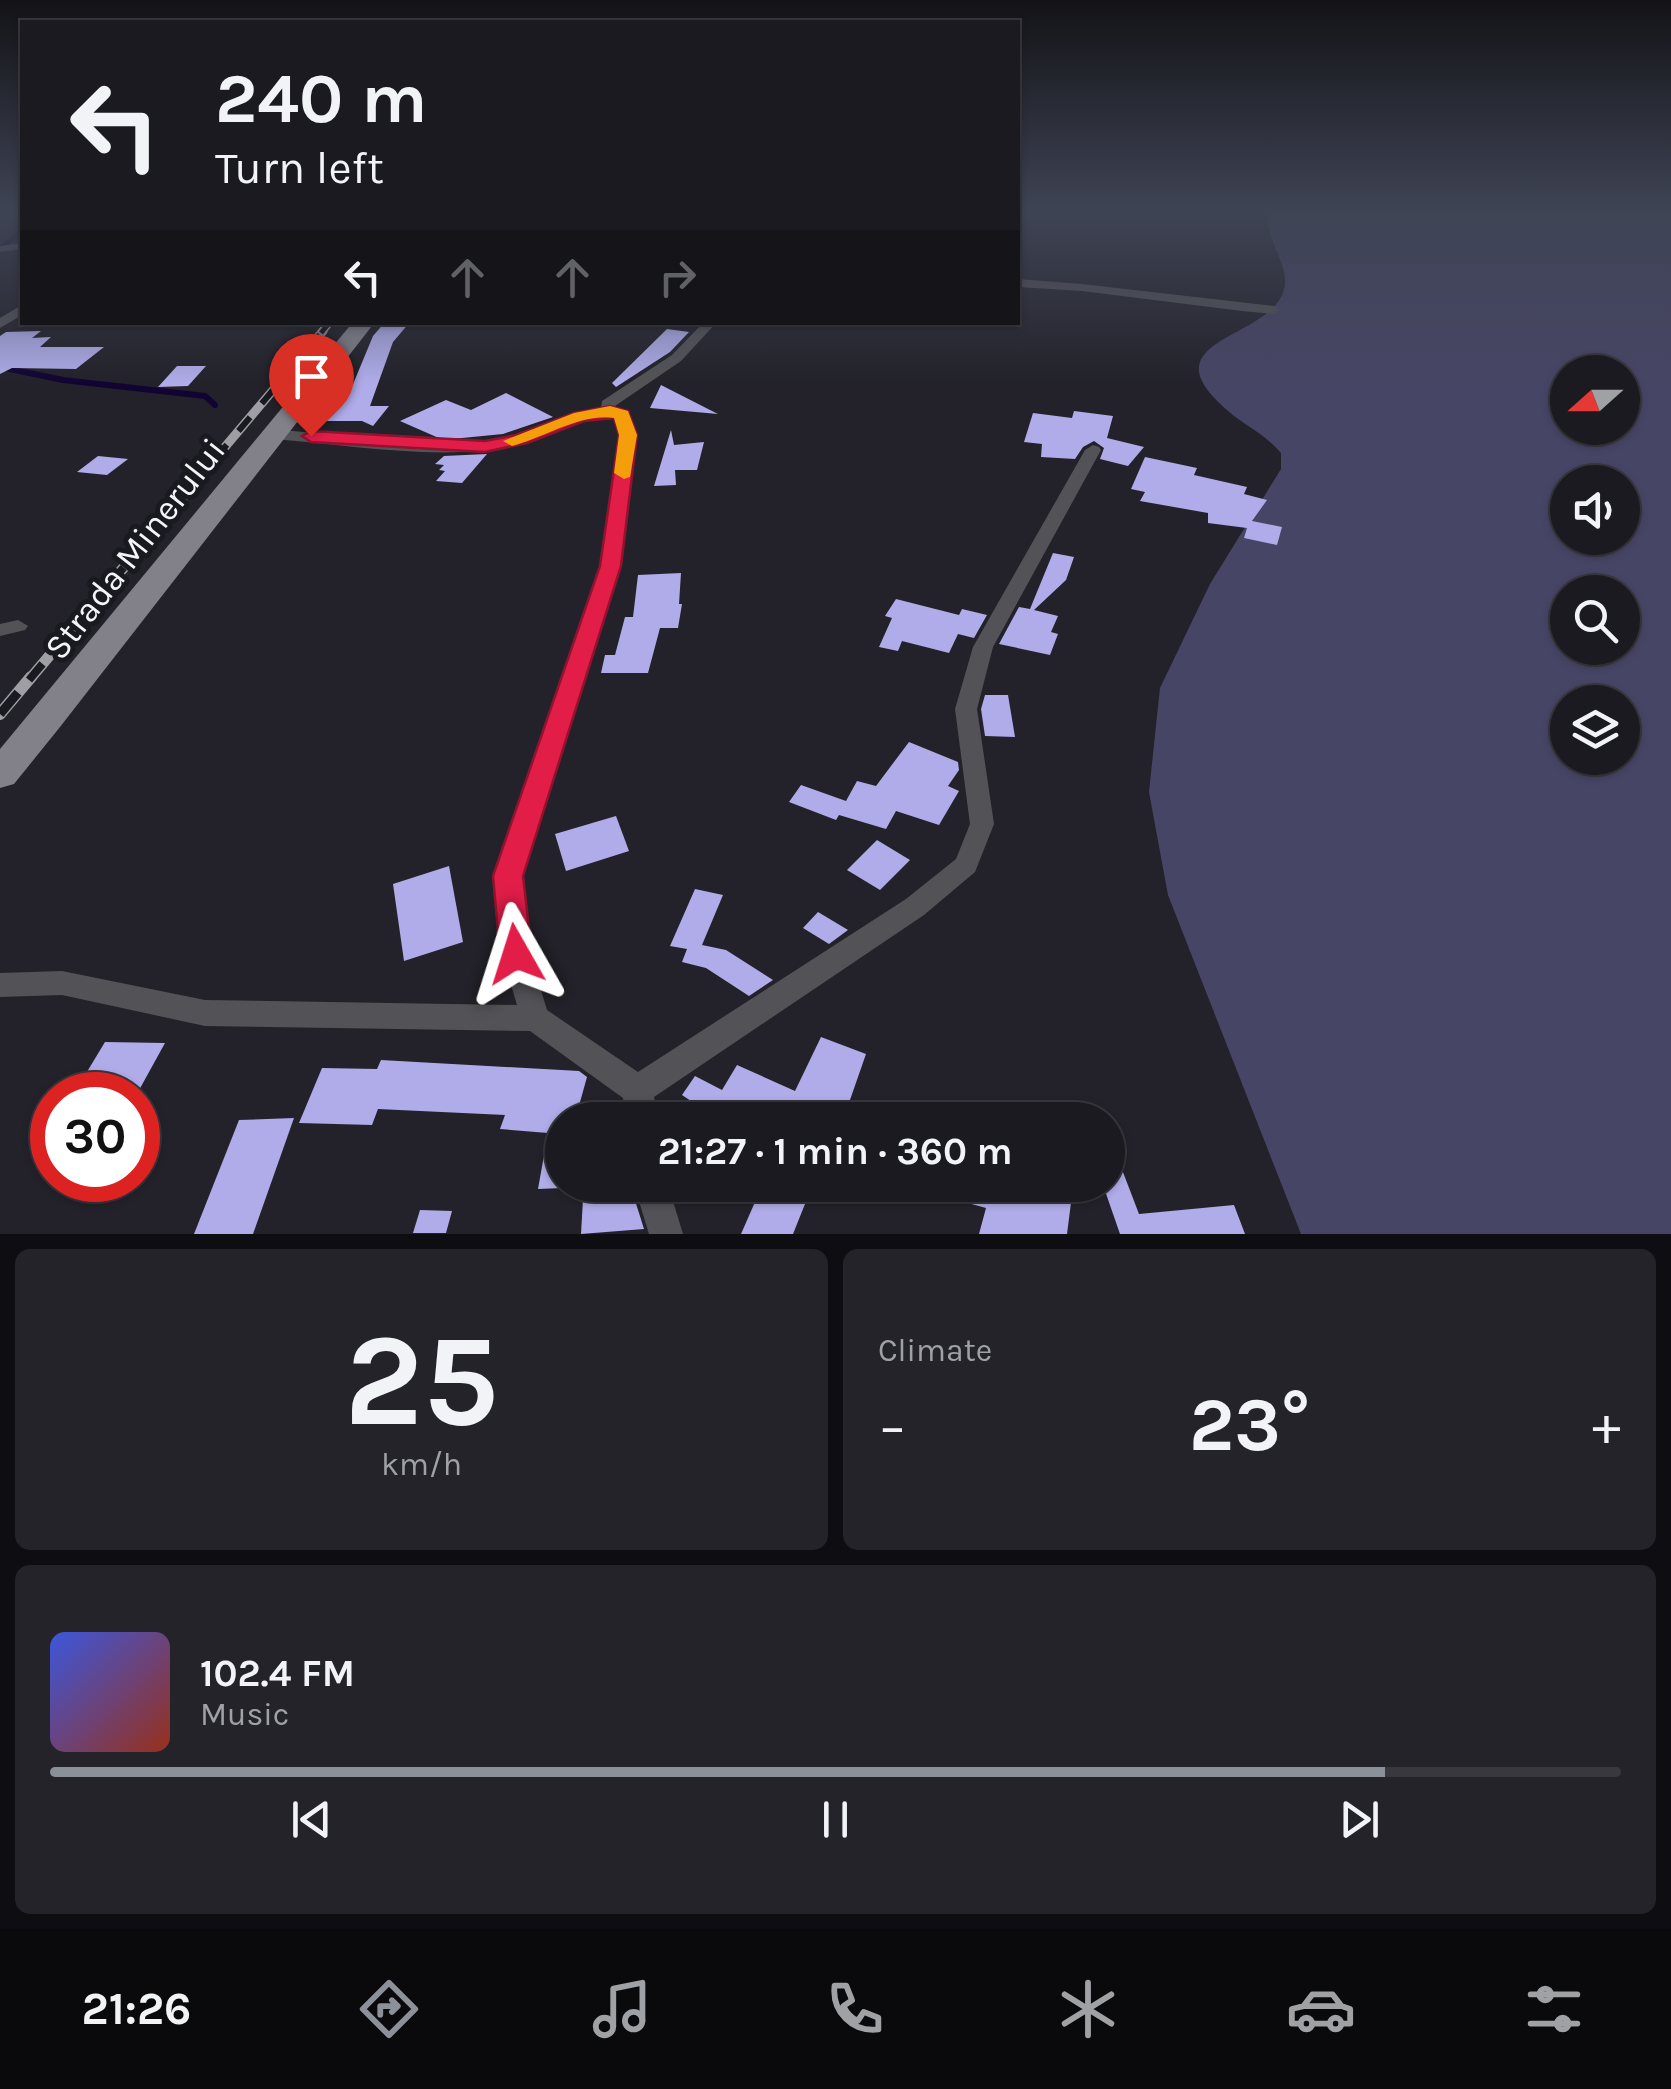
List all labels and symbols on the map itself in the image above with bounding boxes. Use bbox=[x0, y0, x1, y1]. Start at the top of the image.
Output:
pin bbox=[269, 334, 354, 437]
north arrow bbox=[1550, 355, 1640, 445]
street label: Strada Minerului bbox=[36, 430, 234, 668]
position arrow bbox=[464, 902, 568, 1006]
speed limit sign: 30 bbox=[30, 1072, 160, 1202]

